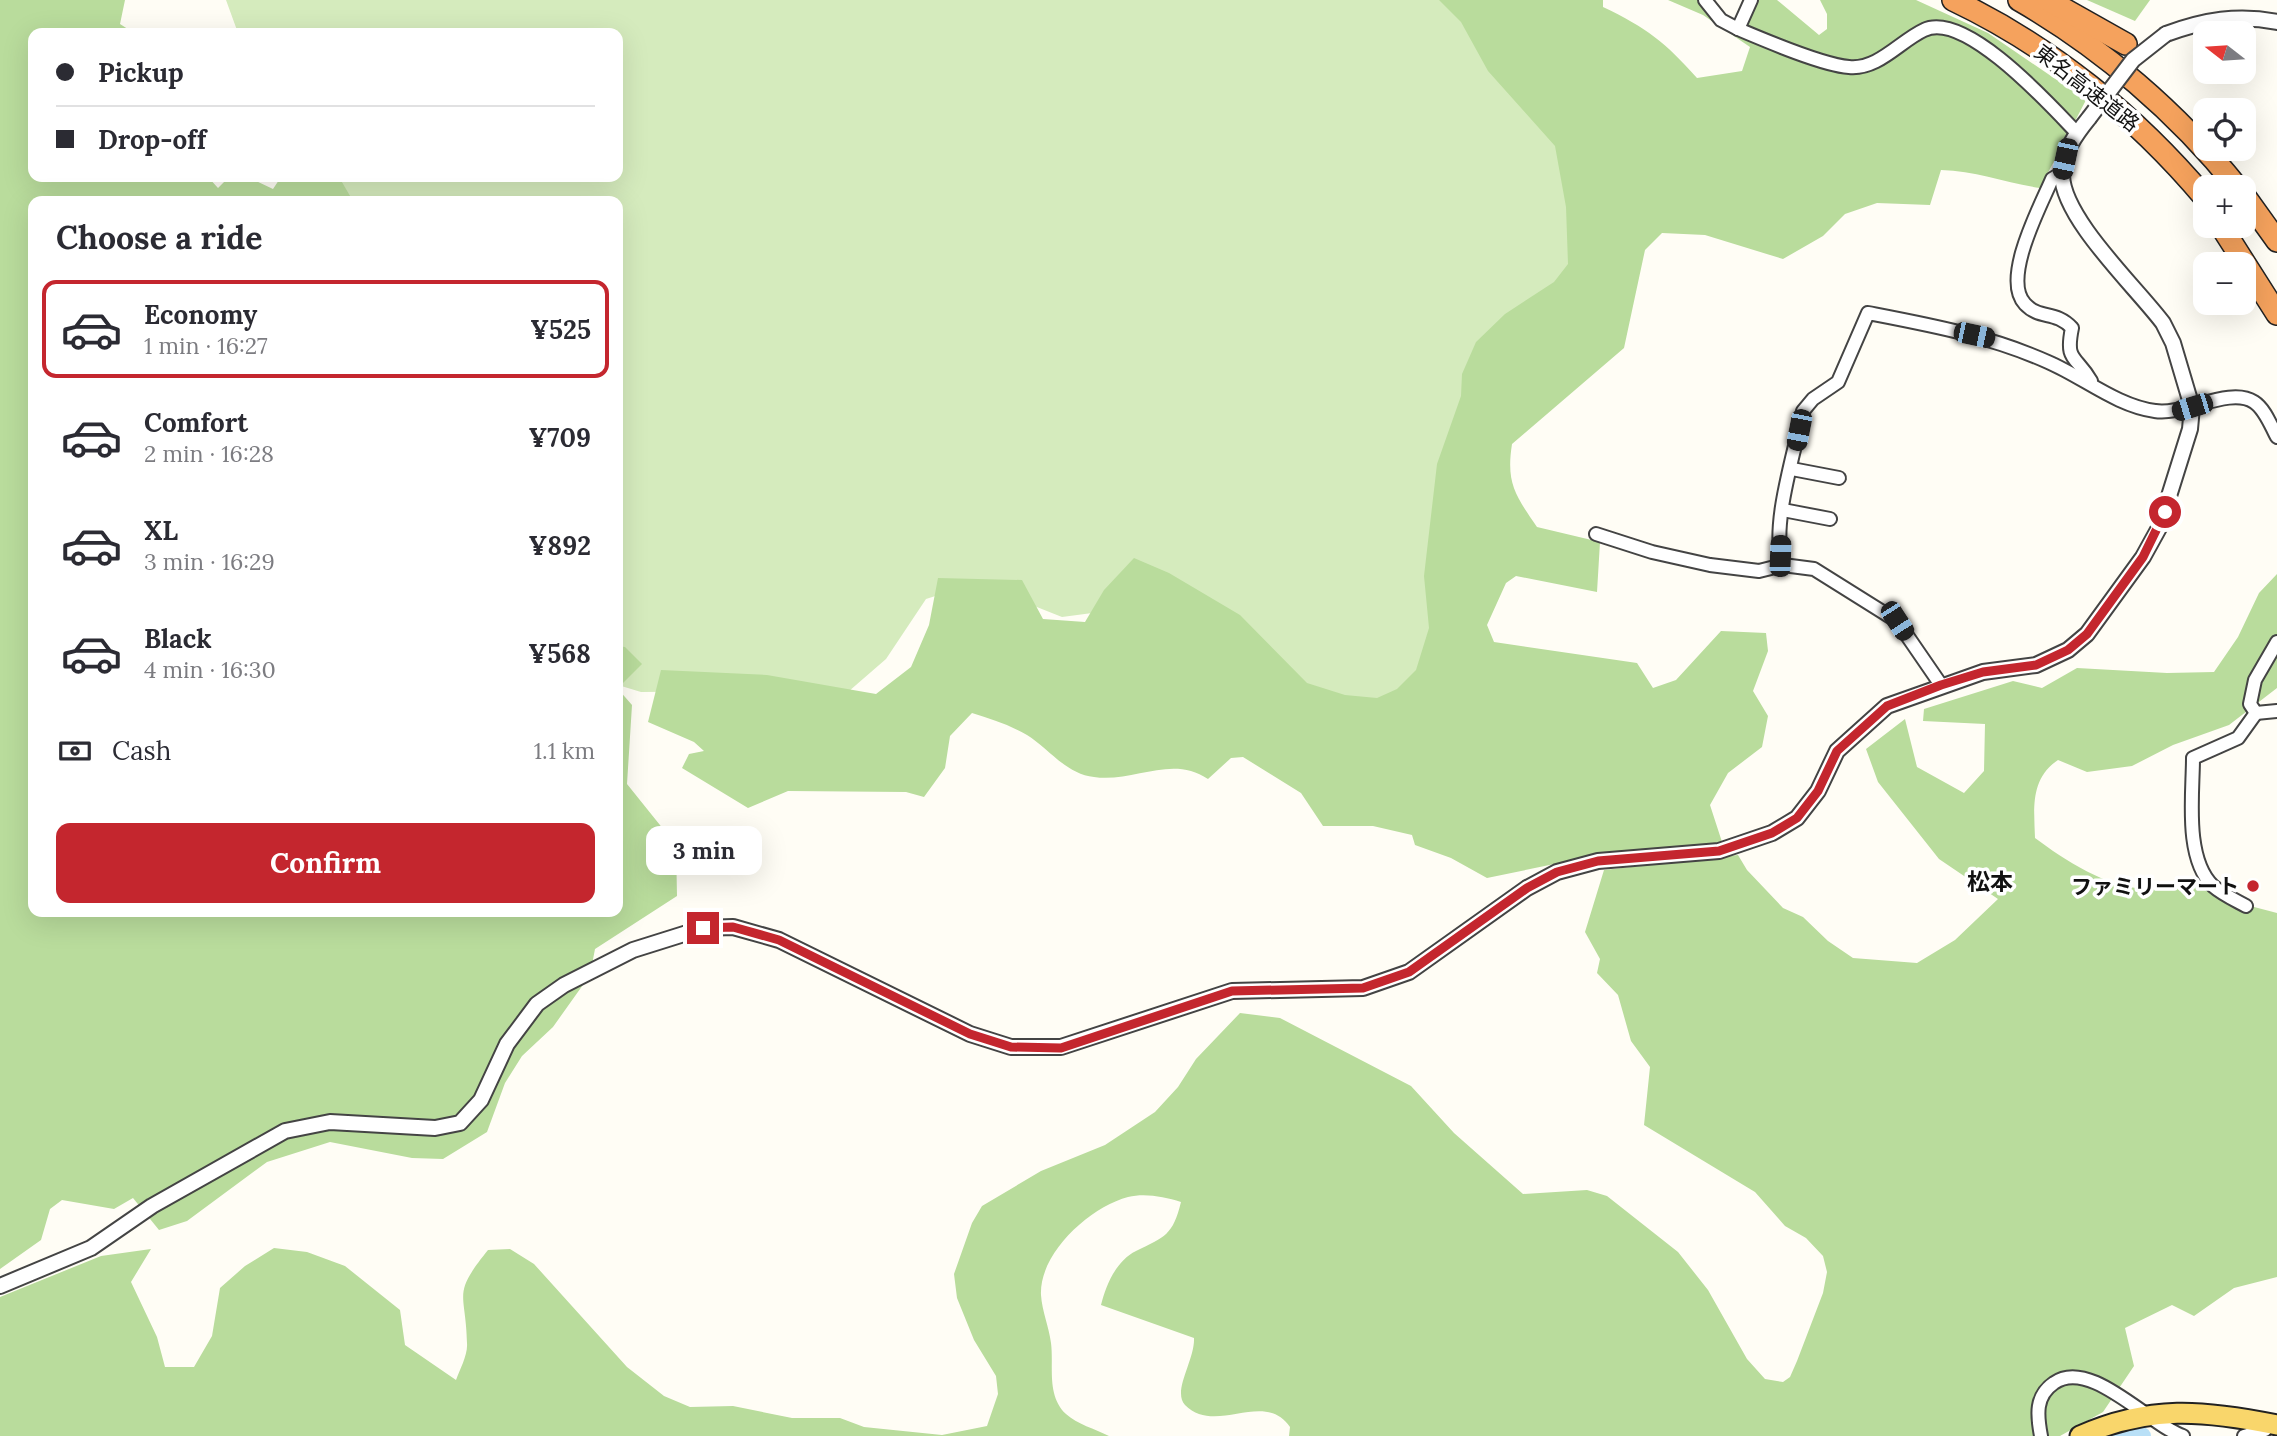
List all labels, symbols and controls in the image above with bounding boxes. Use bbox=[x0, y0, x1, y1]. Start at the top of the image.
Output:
north arrow bbox=[2193, 21, 2256, 84]
map controls bbox=[2193, 21, 2256, 315]
street label: 東名高速道路 bbox=[2029, 39, 2145, 137]
text: Pickup bbox=[98, 56, 184, 89]
button: locate bbox=[2193, 98, 2256, 161]
text: Drop-off bbox=[98, 123, 206, 156]
car bbox=[2051, 136, 2080, 182]
button: + bbox=[2193, 175, 2256, 238]
text: Choose a ride bbox=[56, 217, 263, 258]
button: − bbox=[2193, 252, 2256, 315]
icon: car bbox=[60, 298, 123, 361]
text: Economy bbox=[144, 298, 257, 331]
text: ¥525 bbox=[530, 313, 591, 346]
car bbox=[1952, 320, 1997, 350]
text: 1 min · 16:27 bbox=[144, 331, 268, 360]
car bbox=[2169, 391, 2216, 423]
icon: car bbox=[60, 406, 123, 469]
text: Comfort bbox=[144, 406, 248, 439]
car bbox=[1785, 407, 1814, 453]
text: ¥709 bbox=[529, 421, 591, 454]
text: 2 min · 16:28 bbox=[144, 439, 274, 468]
route start bbox=[2149, 496, 2181, 528]
icon: car bbox=[60, 514, 123, 577]
text: XL bbox=[144, 514, 178, 547]
text: ¥892 bbox=[529, 529, 591, 562]
car bbox=[1769, 535, 1792, 577]
text: 3 min · 16:29 bbox=[144, 547, 275, 576]
car bbox=[1877, 598, 1918, 644]
icon: car bbox=[60, 622, 123, 685]
text: Black bbox=[144, 622, 212, 655]
text: ¥568 bbox=[528, 637, 591, 670]
text: 4 min · 16:30 bbox=[144, 655, 276, 684]
icon: cash bbox=[56, 732, 94, 770]
text: Cash bbox=[112, 734, 171, 767]
text: 1.1 km bbox=[534, 736, 595, 765]
button: Confirm bbox=[56, 823, 595, 903]
callout: 3 min bbox=[645, 827, 761, 876]
text: 3 min bbox=[673, 836, 735, 865]
district label: 松本 bbox=[1967, 867, 2013, 896]
place label: ファミリーマート bbox=[2071, 873, 2239, 900]
marker: ファミリーマート bbox=[2245, 878, 2261, 894]
route end bbox=[687, 912, 719, 944]

